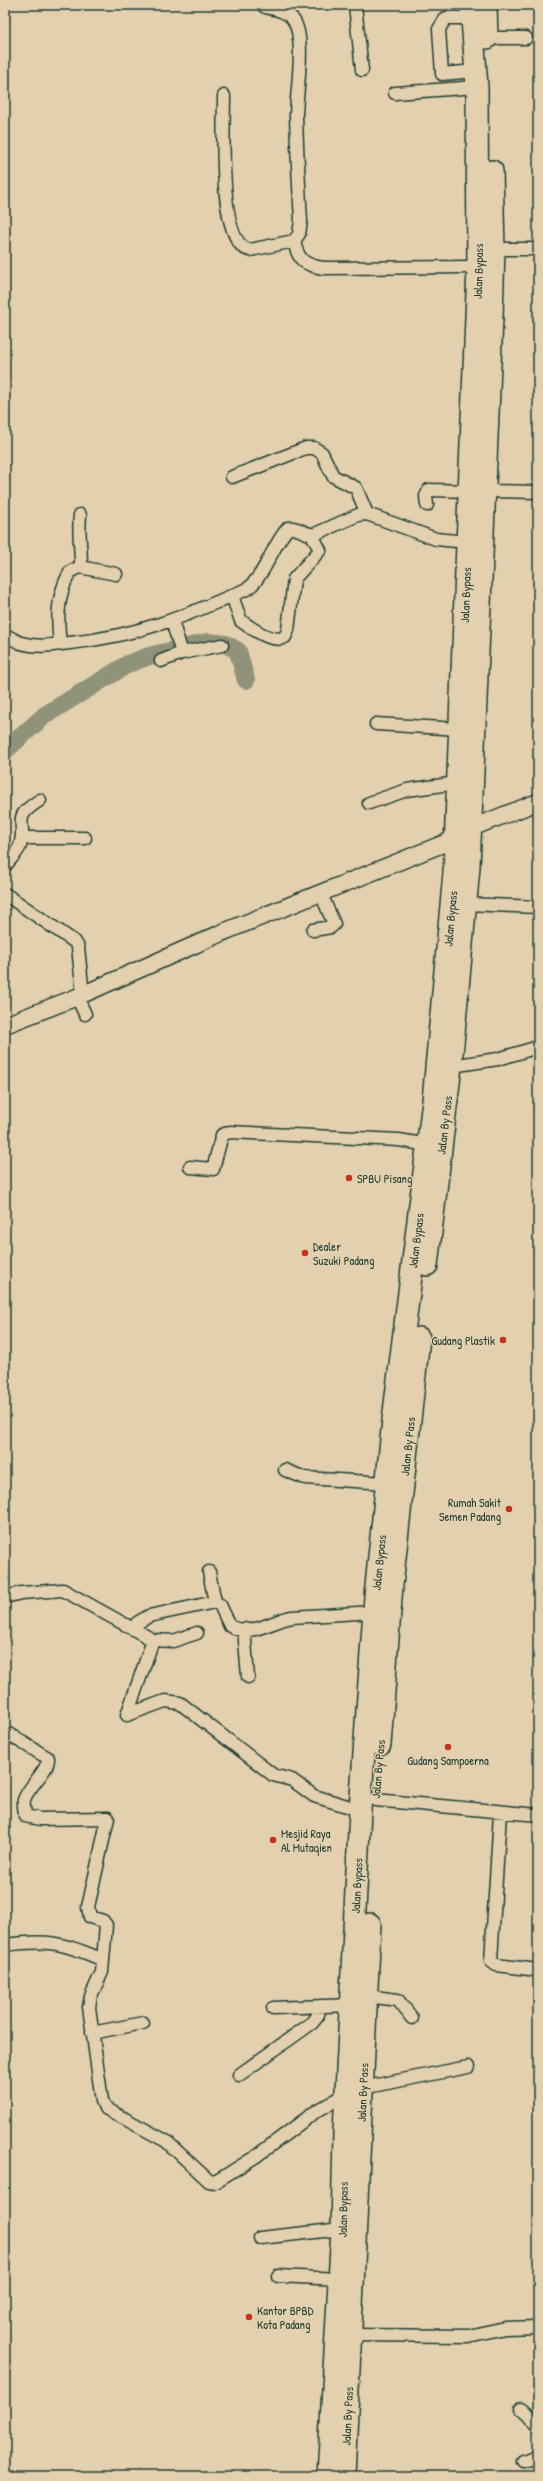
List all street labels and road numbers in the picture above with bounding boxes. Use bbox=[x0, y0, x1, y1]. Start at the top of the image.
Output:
street label: Jalan Bypass bbox=[468, 243, 487, 299]
street label: Jalan Bypass bbox=[455, 566, 475, 623]
street label: Jalan Bypass bbox=[439, 890, 461, 947]
street label: Jalan By Pass bbox=[432, 1094, 456, 1155]
street label: Jalan Bypass bbox=[404, 1212, 427, 1269]
street label: Jalan By Pass bbox=[396, 1416, 419, 1477]
street label: Jalan Bypass bbox=[367, 1534, 390, 1591]
street label: Jalan By Pass bbox=[367, 1739, 389, 1799]
street label: Jalan Bypass bbox=[346, 1857, 366, 1914]
street label: Jalan By Pass bbox=[352, 2062, 372, 2122]
street label: Jalan Bypass bbox=[333, 2181, 351, 2238]
street label: Jalan By Pass bbox=[337, 2386, 357, 2446]

